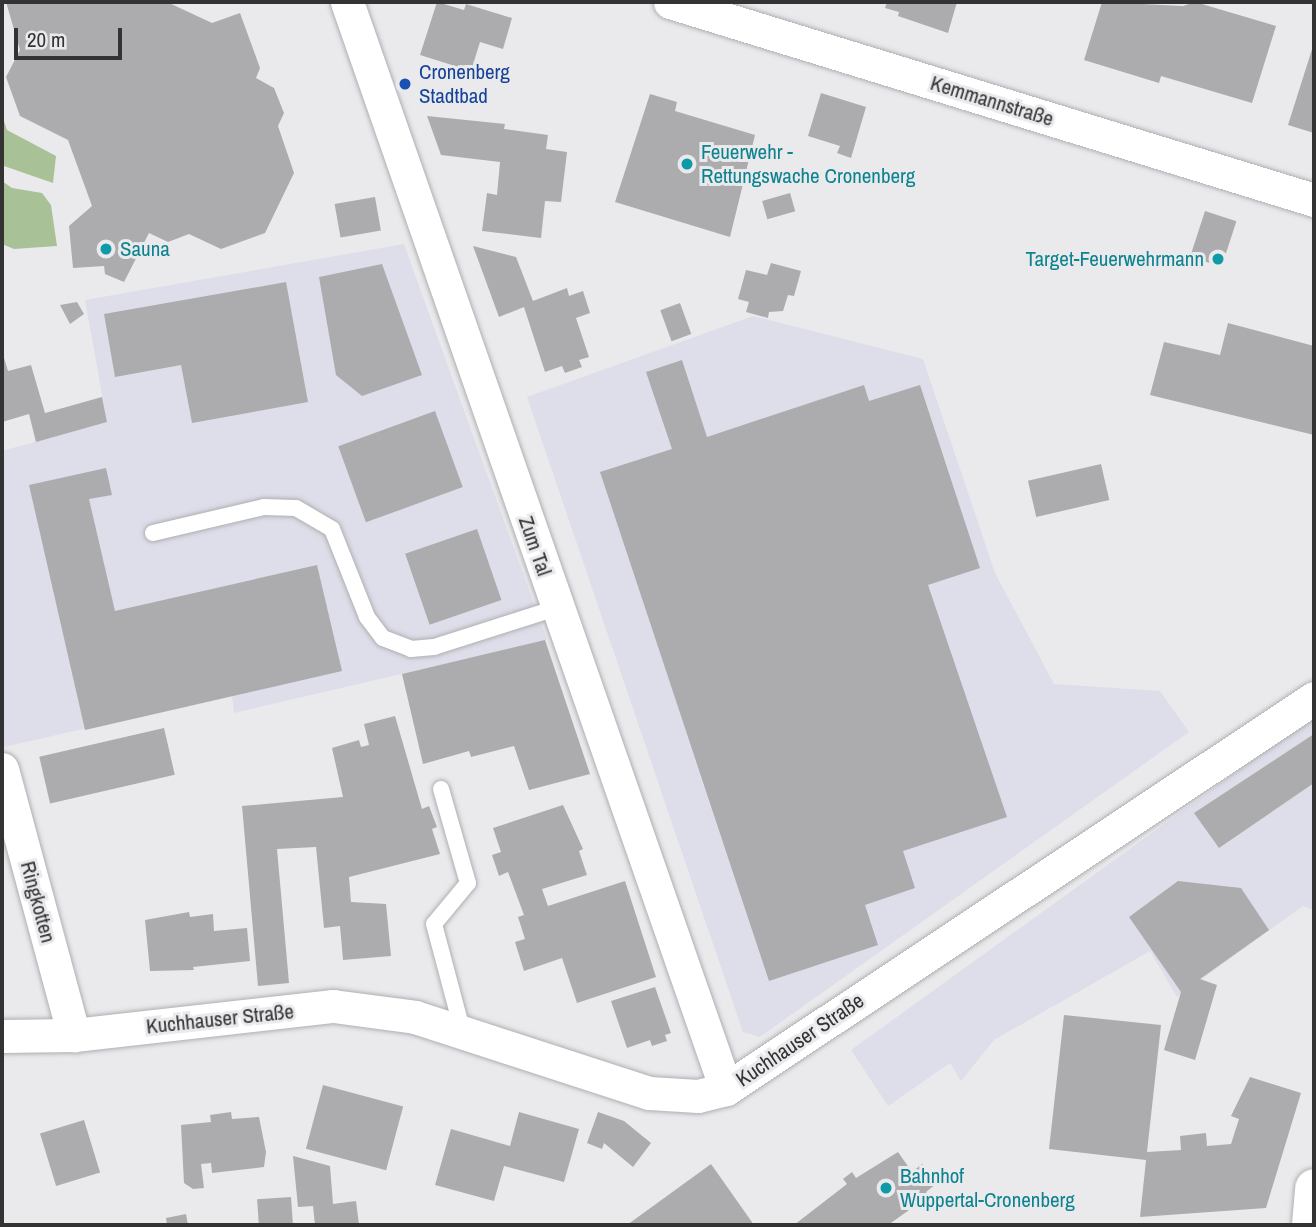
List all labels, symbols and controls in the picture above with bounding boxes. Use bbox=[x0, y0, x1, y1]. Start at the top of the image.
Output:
scale bar bbox=[18, 14, 126, 58]
text: 20 m bbox=[27, 25, 65, 54]
place label: Cronenberg Stadtbad bbox=[419, 59, 510, 109]
street label: Kemmannstraße bbox=[927, 70, 1057, 132]
marker: Cronenberg Stadtbad bbox=[397, 76, 413, 92]
place label: Feuerwehr - Rettungswache Cronenberg bbox=[701, 139, 915, 189]
marker: Feuerwehr - Rettungswache Cronenberg bbox=[679, 156, 695, 172]
place label: Sauna bbox=[120, 236, 170, 262]
marker: Sauna bbox=[98, 241, 114, 257]
place label: Target-Feuerwehrmann bbox=[1026, 246, 1204, 272]
marker: Target-Feuerwehrmann bbox=[1210, 251, 1226, 267]
street label: Zum Tal bbox=[513, 513, 557, 579]
street label: Ringkotten bbox=[15, 859, 61, 945]
street label: Kuchhauser Straße bbox=[731, 988, 869, 1092]
street label: Kuchhauser Straße bbox=[145, 999, 295, 1039]
place label: Bahnhof Wuppertal-Cronenberg bbox=[900, 1163, 1075, 1213]
marker: Bahnhof Wuppertal-Cronenberg bbox=[878, 1180, 894, 1196]

